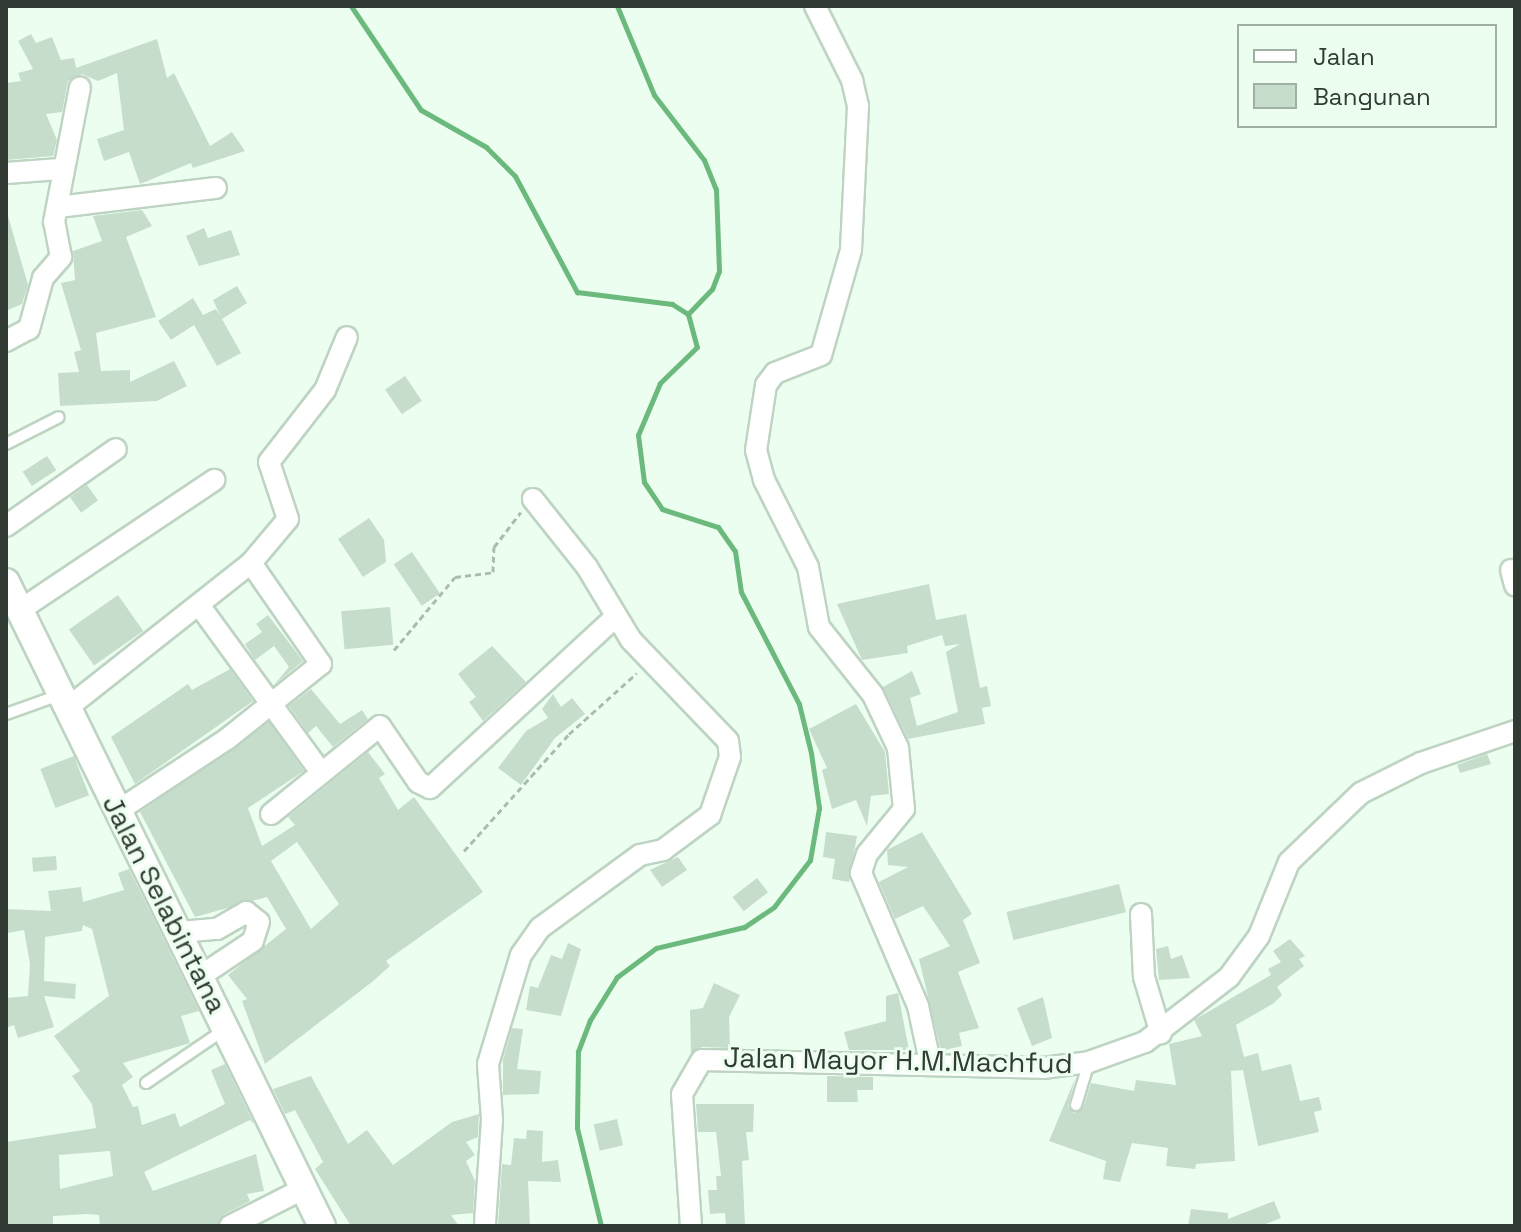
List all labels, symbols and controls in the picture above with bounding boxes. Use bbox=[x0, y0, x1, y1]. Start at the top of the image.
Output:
legend bbox=[1237, 24, 1497, 128]
text: Jalan bbox=[1313, 41, 1375, 72]
text: Bangunan bbox=[1313, 81, 1431, 112]
street label: Jalan Selabintana bbox=[96, 790, 234, 1018]
street label: Jalan Mayor H.M.Machfud bbox=[723, 1040, 1073, 1080]

